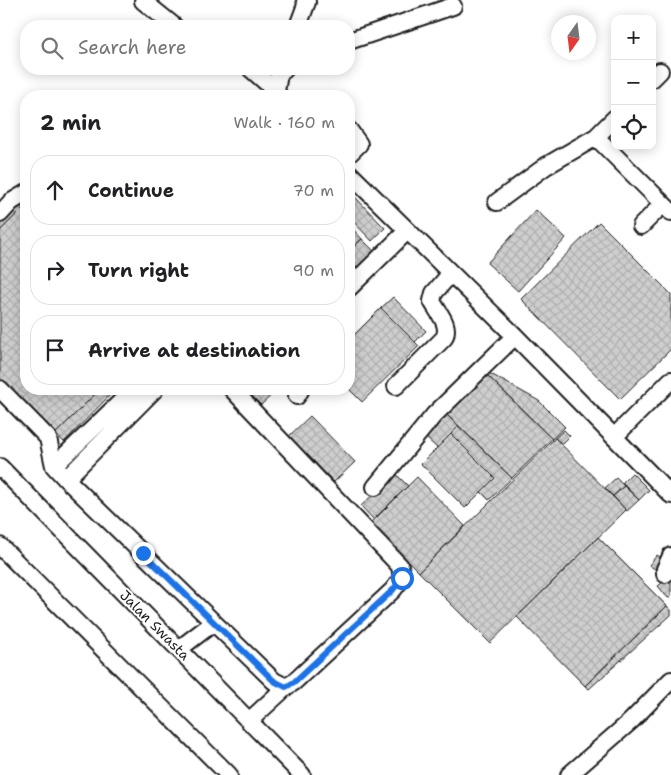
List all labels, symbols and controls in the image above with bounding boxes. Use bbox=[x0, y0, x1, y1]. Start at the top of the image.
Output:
north arrow bbox=[551, 15, 596, 60]
map controls bbox=[611, 15, 656, 150]
button: + bbox=[611, 15, 656, 60]
search box bbox=[20, 20, 355, 75]
icon: search bbox=[38, 34, 66, 62]
text: Search here bbox=[78, 35, 187, 60]
button: − bbox=[611, 60, 656, 105]
button: locate bbox=[611, 105, 656, 150]
text: 2 min bbox=[40, 109, 101, 137]
text: Walk · 160 m bbox=[234, 112, 335, 133]
icon: ahead bbox=[41, 176, 69, 204]
text: Continue bbox=[88, 178, 174, 203]
text: 70 m bbox=[293, 180, 334, 201]
icon: right bbox=[41, 256, 69, 284]
text: Turn right bbox=[88, 258, 189, 283]
text: 90 m bbox=[293, 260, 334, 281]
icon: arrive bbox=[41, 336, 69, 364]
text: Arrive at destination bbox=[88, 338, 300, 363]
route end bbox=[132, 542, 155, 565]
route start bbox=[391, 567, 414, 590]
street label: Jalan Swasta bbox=[116, 586, 194, 664]

